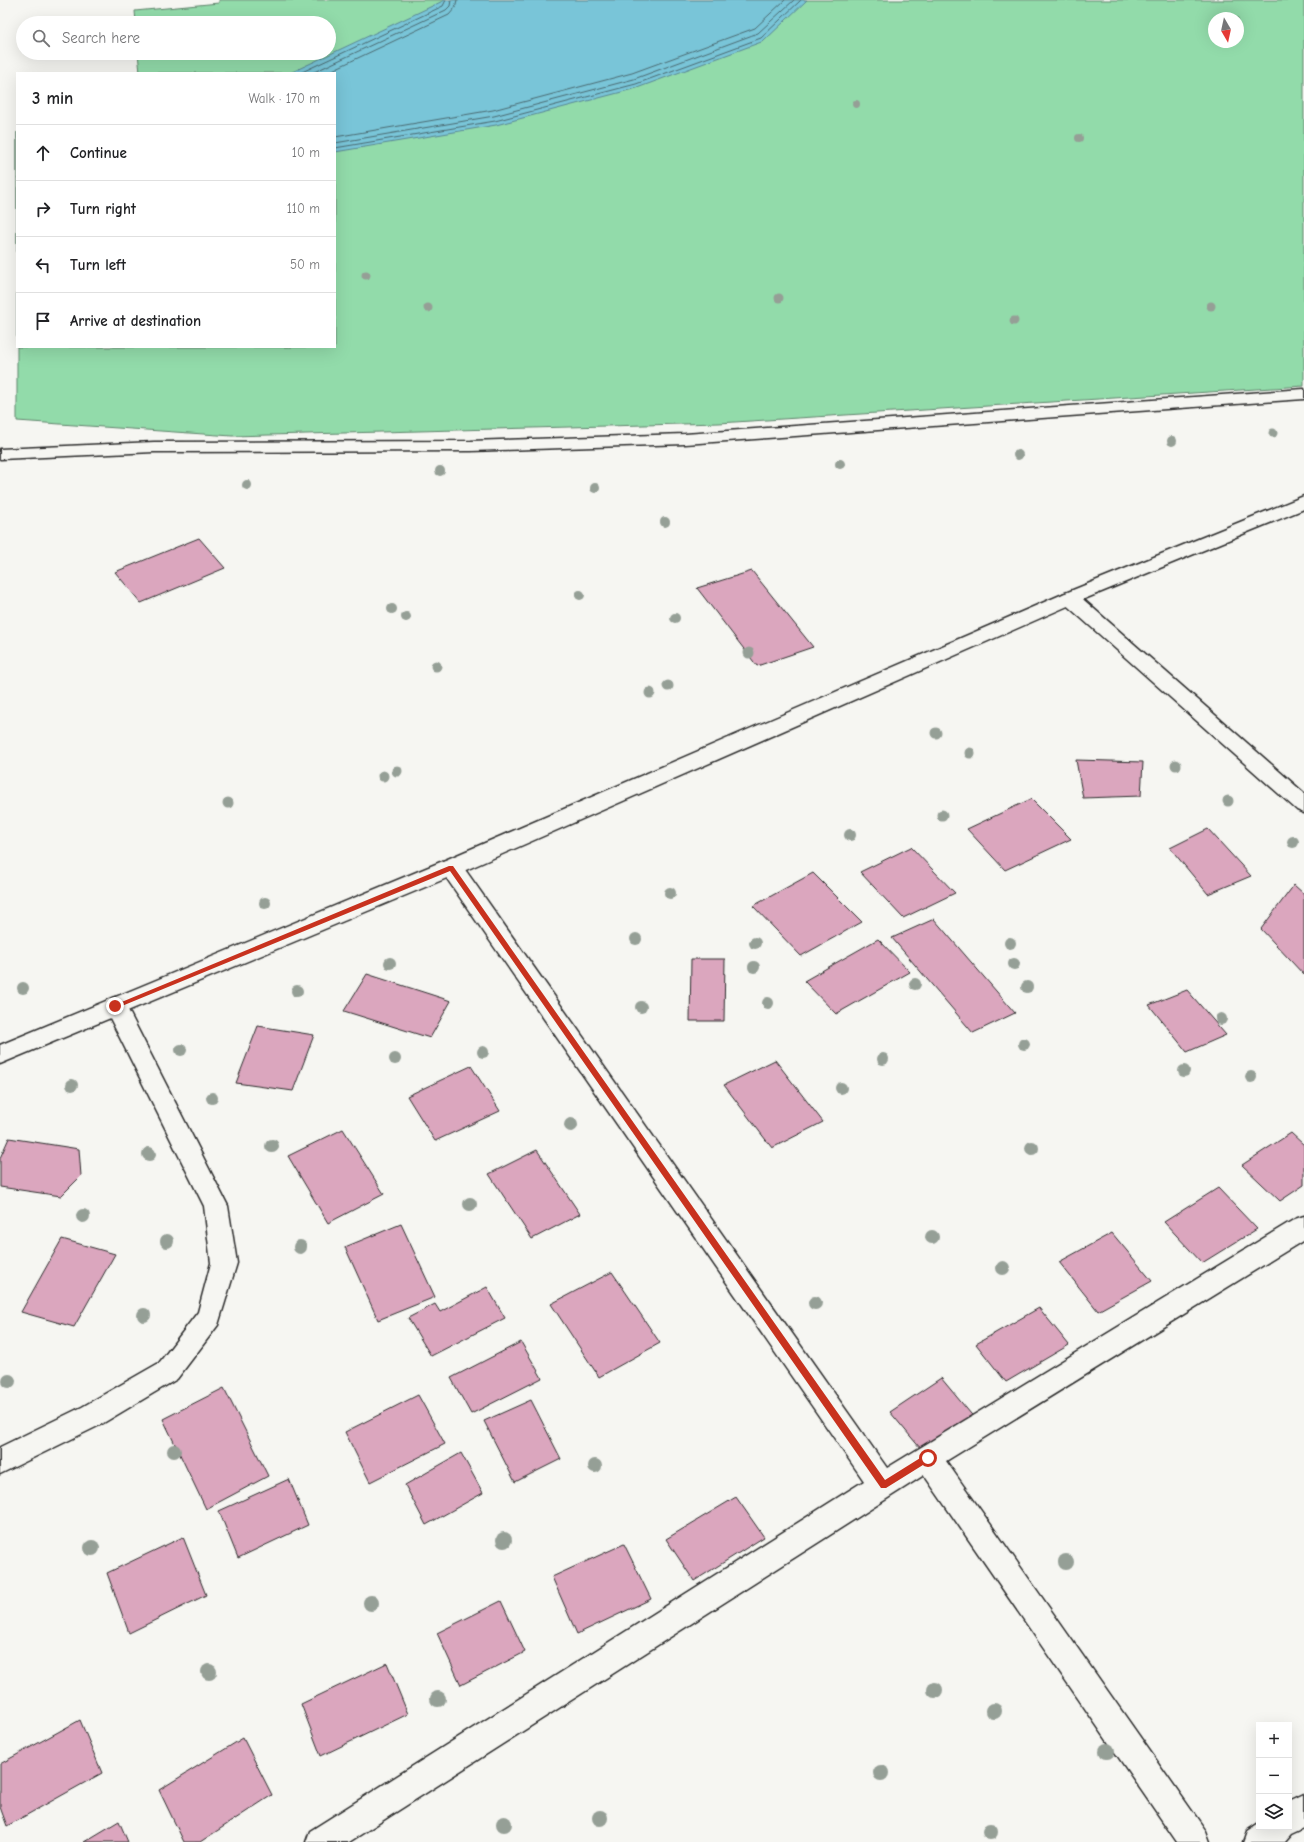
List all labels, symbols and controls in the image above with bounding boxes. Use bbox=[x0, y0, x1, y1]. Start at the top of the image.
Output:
north arrow bbox=[1208, 12, 1244, 48]
search box bbox=[16, 16, 336, 60]
icon: search bbox=[30, 27, 52, 49]
text: Search here bbox=[62, 29, 140, 47]
text: 3 min bbox=[32, 89, 73, 108]
text: Walk · 170 m bbox=[248, 91, 320, 106]
icon: ahead bbox=[32, 142, 54, 164]
text: Continue bbox=[70, 144, 127, 162]
text: 10 m bbox=[292, 145, 320, 160]
icon: right bbox=[32, 198, 54, 220]
text: Turn right bbox=[70, 200, 136, 218]
text: 110 m bbox=[287, 201, 320, 216]
icon: left bbox=[32, 254, 54, 276]
text: Turn left bbox=[70, 256, 126, 274]
text: 50 m bbox=[290, 257, 320, 272]
icon: arrive bbox=[32, 310, 54, 332]
text: Arrive at destination bbox=[70, 312, 201, 330]
route end bbox=[106, 997, 124, 1015]
route start bbox=[919, 1449, 937, 1467]
map controls bbox=[1256, 1722, 1292, 1830]
button: + bbox=[1256, 1722, 1292, 1758]
button: − bbox=[1256, 1758, 1292, 1794]
button: layers bbox=[1256, 1794, 1292, 1830]

